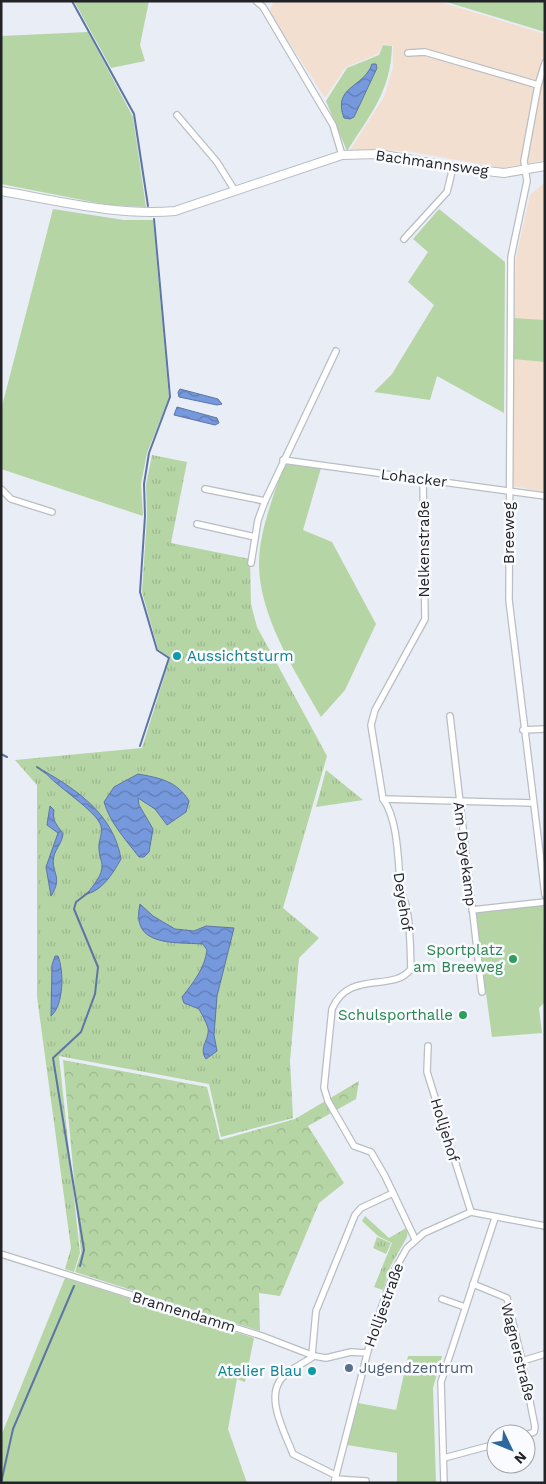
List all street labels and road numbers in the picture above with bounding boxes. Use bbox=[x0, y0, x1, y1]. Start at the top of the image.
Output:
street label: Bachmannsweg bbox=[374, 146, 490, 180]
street label: Lohacker bbox=[380, 465, 448, 491]
street label: Nelkenstraße bbox=[415, 501, 433, 597]
street label: Breeweg bbox=[500, 502, 518, 564]
street label: Am Deyekamp bbox=[450, 801, 480, 907]
street label: Deyehof bbox=[389, 871, 417, 933]
street label: Holljehof bbox=[427, 1096, 463, 1164]
street label: Holljestraße bbox=[360, 1260, 408, 1350]
street label: Brannendamm bbox=[130, 1288, 238, 1336]
street label: Wagnerstraße bbox=[497, 1301, 539, 1403]

